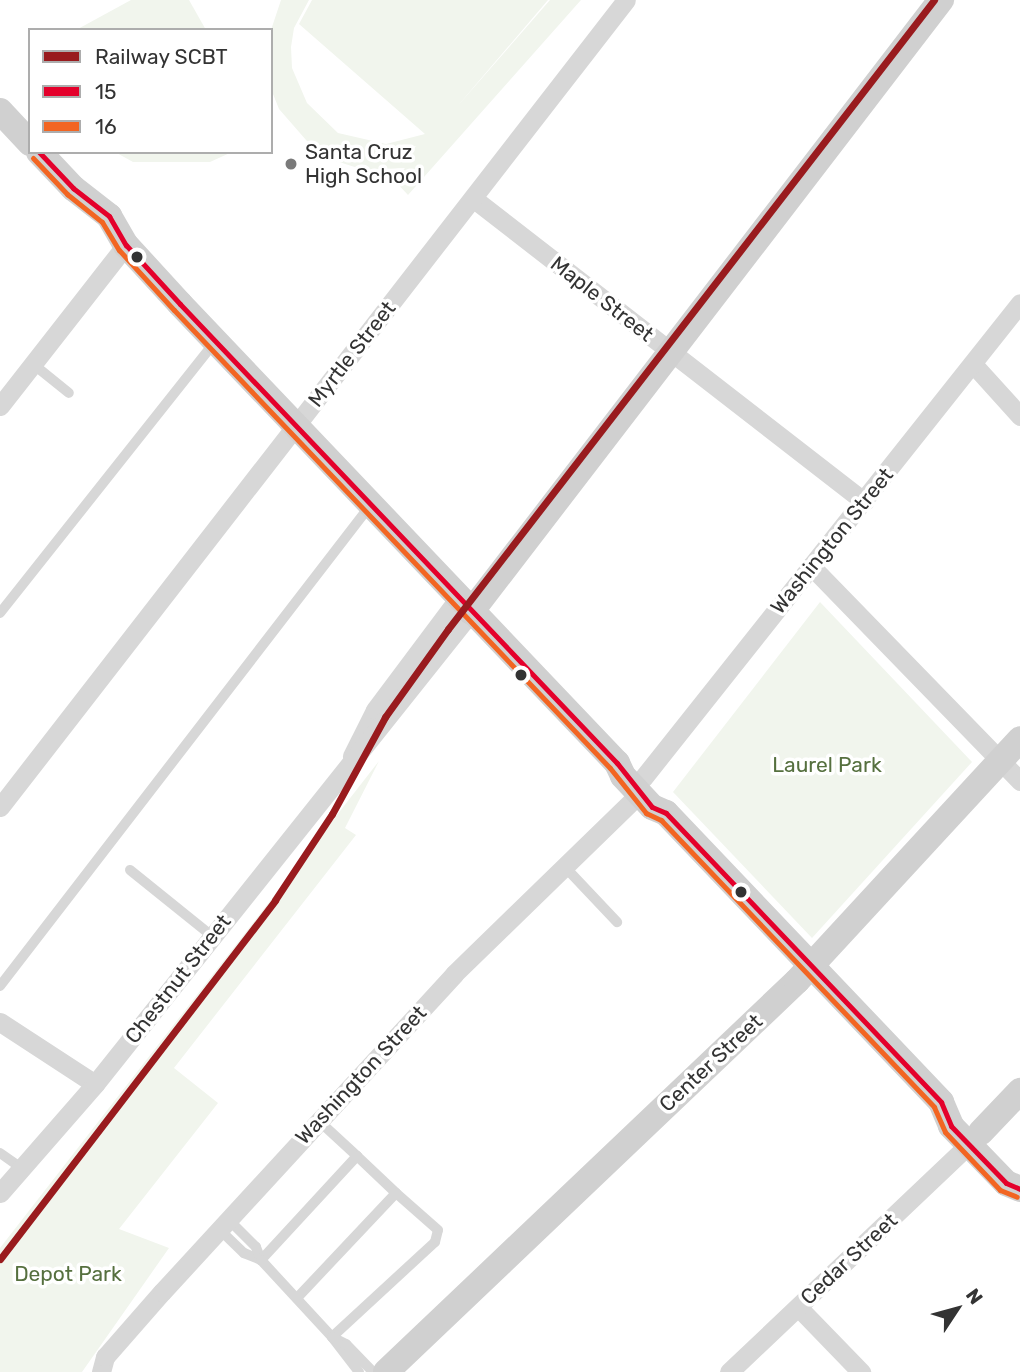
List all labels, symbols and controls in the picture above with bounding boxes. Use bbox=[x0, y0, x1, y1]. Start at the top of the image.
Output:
legend bbox=[28, 28, 273, 154]
text: Railway SCBT bbox=[95, 44, 228, 69]
text: 15 bbox=[95, 79, 116, 104]
text: 16 bbox=[95, 114, 117, 139]
place label: Santa Cruz High School bbox=[305, 139, 422, 189]
marker: Santa Cruz High School bbox=[283, 156, 299, 172]
unlabelled marker bbox=[130, 250, 144, 264]
street label: Maple Street bbox=[546, 251, 658, 347]
street label: Myrtle Street bbox=[303, 296, 401, 412]
street label: Washington Street bbox=[765, 463, 899, 619]
unlabelled marker bbox=[514, 668, 528, 682]
park label: Laurel Park bbox=[772, 752, 882, 778]
unlabelled marker bbox=[734, 885, 748, 899]
street label: Chestnut Street bbox=[120, 909, 236, 1049]
street label: Washington Street bbox=[290, 1000, 432, 1150]
street label: Center Street bbox=[654, 1009, 768, 1117]
street label: Cedar Street bbox=[795, 1208, 903, 1310]
park label: Depot Park bbox=[14, 1261, 122, 1287]
north arrow bbox=[922, 1274, 992, 1344]
text: N bbox=[961, 1284, 988, 1309]

